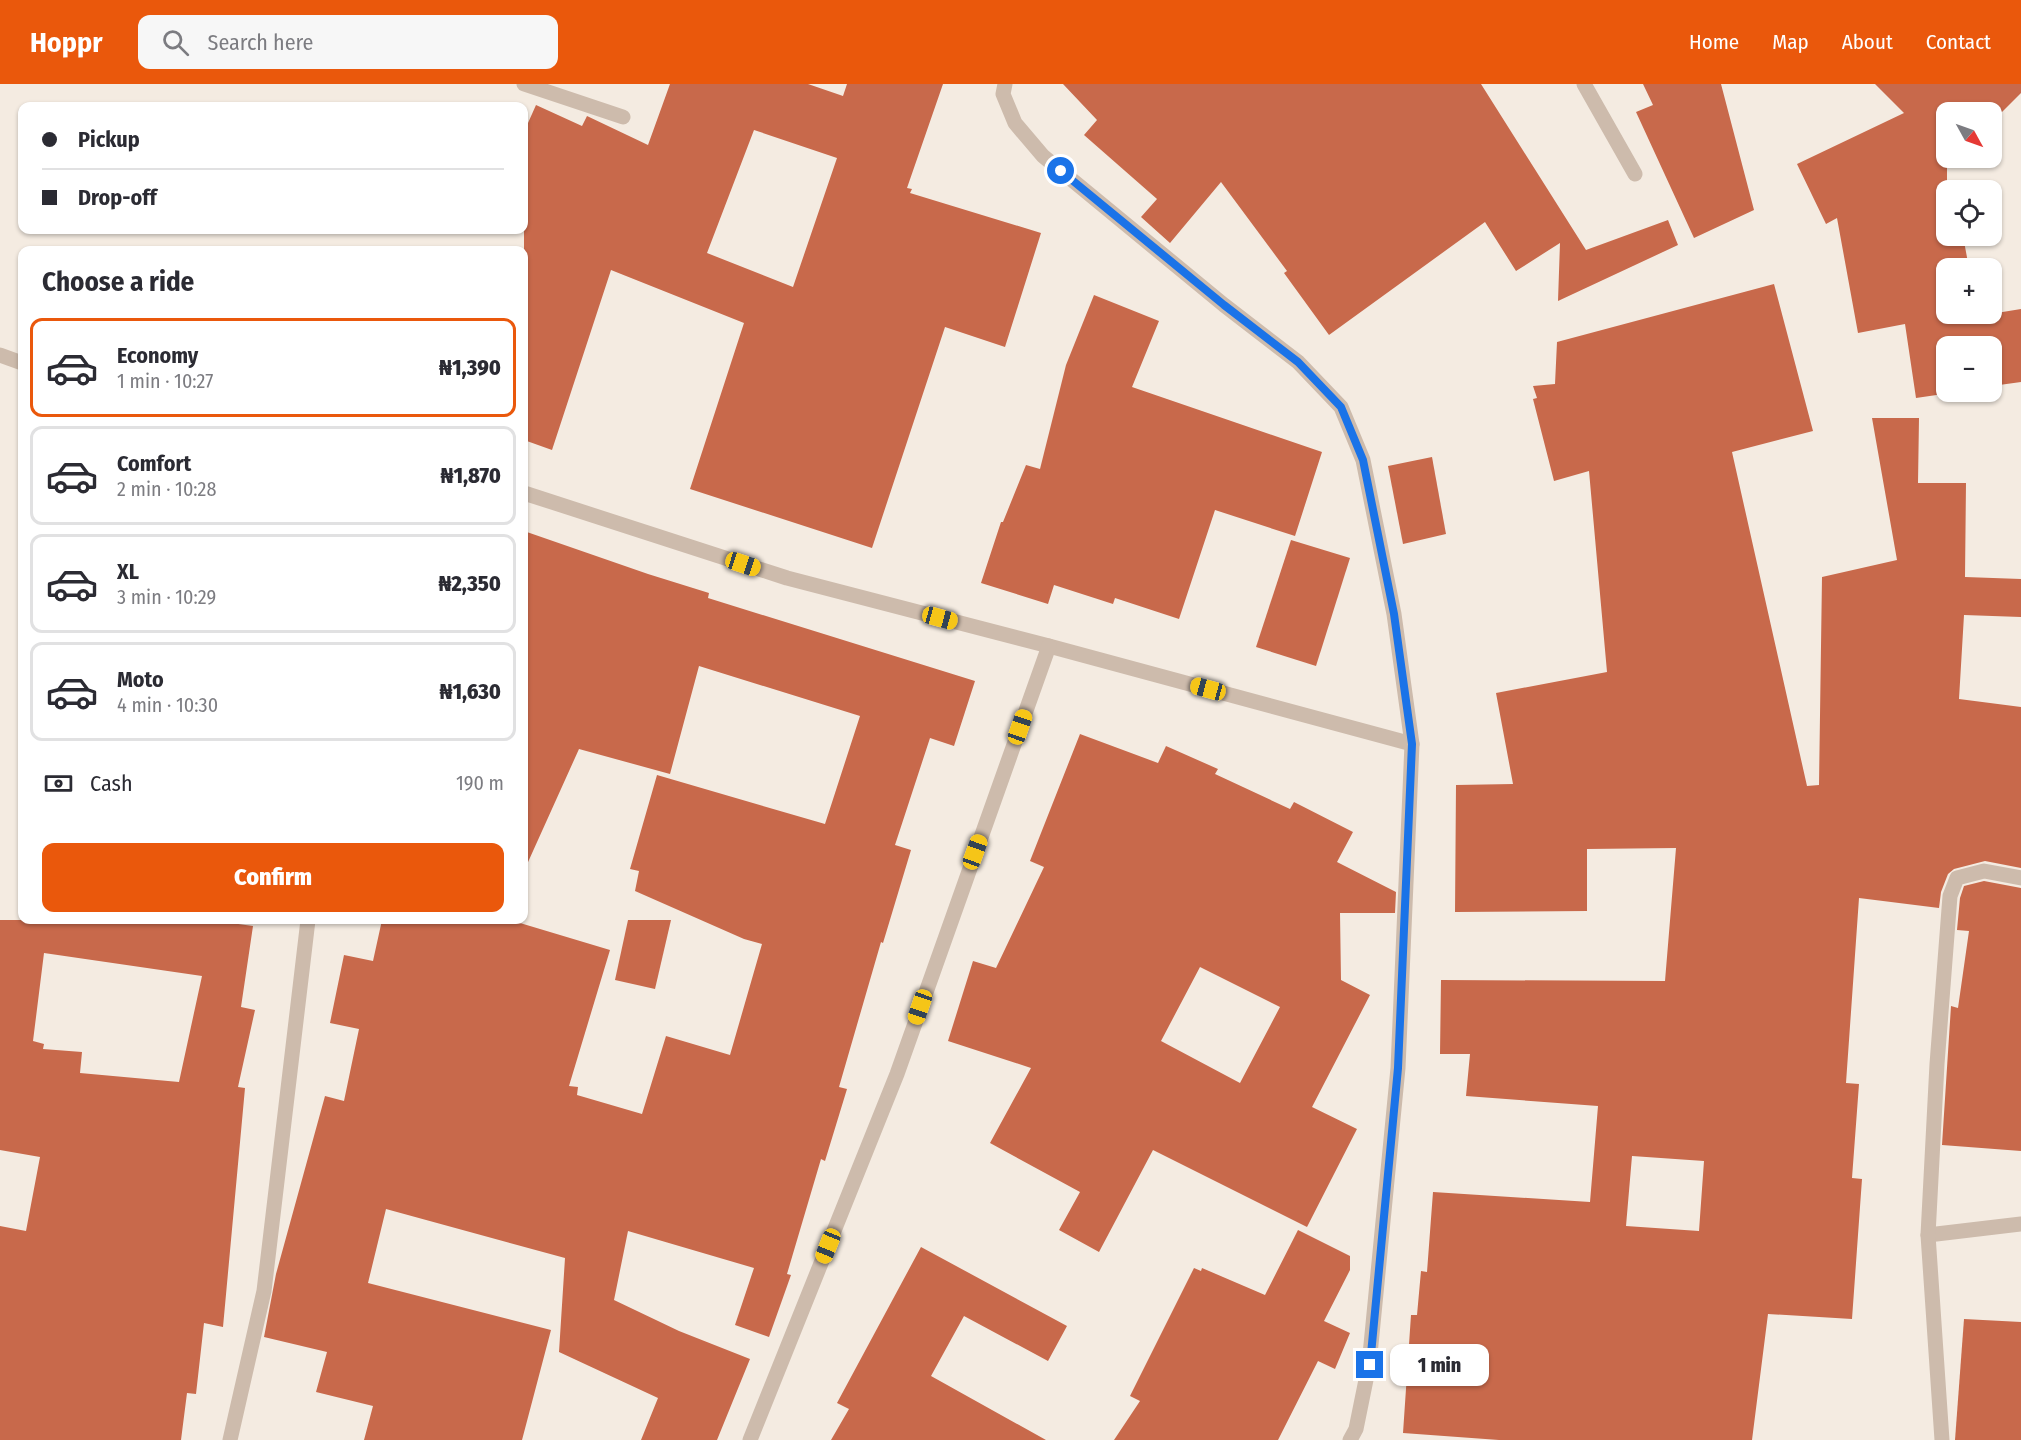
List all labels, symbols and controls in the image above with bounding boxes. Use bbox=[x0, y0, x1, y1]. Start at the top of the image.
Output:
search box bbox=[138, 15, 558, 69]
text: Hoppr bbox=[30, 26, 102, 59]
icon: search bbox=[159, 26, 192, 59]
text: Search here bbox=[207, 29, 313, 56]
text: Home bbox=[1689, 29, 1739, 55]
text: Map bbox=[1772, 29, 1809, 55]
text: About bbox=[1842, 29, 1893, 55]
text: Contact bbox=[1926, 29, 1991, 55]
north arrow bbox=[1936, 102, 2002, 168]
map controls bbox=[1936, 102, 2002, 402]
text: Pickup bbox=[78, 126, 140, 153]
route start bbox=[1047, 157, 1074, 184]
button: locate bbox=[1936, 180, 2002, 246]
text: Drop-off bbox=[78, 184, 157, 211]
button: + bbox=[1936, 258, 2002, 324]
text: Choose a ride bbox=[42, 266, 194, 298]
button: − bbox=[1936, 336, 2002, 402]
icon: car bbox=[45, 341, 99, 395]
text: Economy bbox=[117, 342, 198, 369]
text: ₦1,390 bbox=[439, 354, 501, 381]
text: 1 min · 10:27 bbox=[117, 369, 213, 393]
icon: car bbox=[45, 449, 99, 503]
text: Comfort bbox=[117, 450, 191, 477]
text: ₦1,870 bbox=[440, 462, 501, 489]
text: 2 min · 10:28 bbox=[117, 477, 216, 501]
car bbox=[723, 550, 763, 578]
icon: car bbox=[45, 557, 99, 611]
text: XL bbox=[117, 558, 139, 585]
text: ₦2,350 bbox=[439, 570, 501, 597]
text: 3 min · 10:29 bbox=[117, 585, 216, 609]
car bbox=[920, 605, 960, 631]
icon: car bbox=[45, 665, 99, 719]
text: Moto bbox=[117, 666, 164, 693]
car bbox=[1188, 676, 1228, 702]
text: ₦1,630 bbox=[439, 678, 501, 705]
text: 4 min · 10:30 bbox=[117, 693, 218, 717]
car bbox=[1006, 707, 1034, 747]
icon: cash bbox=[42, 767, 75, 800]
text: Cash bbox=[90, 770, 133, 797]
text: 190 m bbox=[456, 771, 504, 795]
car bbox=[960, 832, 990, 872]
button: Confirm bbox=[42, 843, 504, 912]
car bbox=[906, 987, 934, 1027]
car bbox=[813, 1226, 843, 1266]
callout: 1 min bbox=[1391, 1344, 1490, 1386]
route end bbox=[1356, 1351, 1383, 1378]
text: 1 min bbox=[1418, 1353, 1461, 1377]

